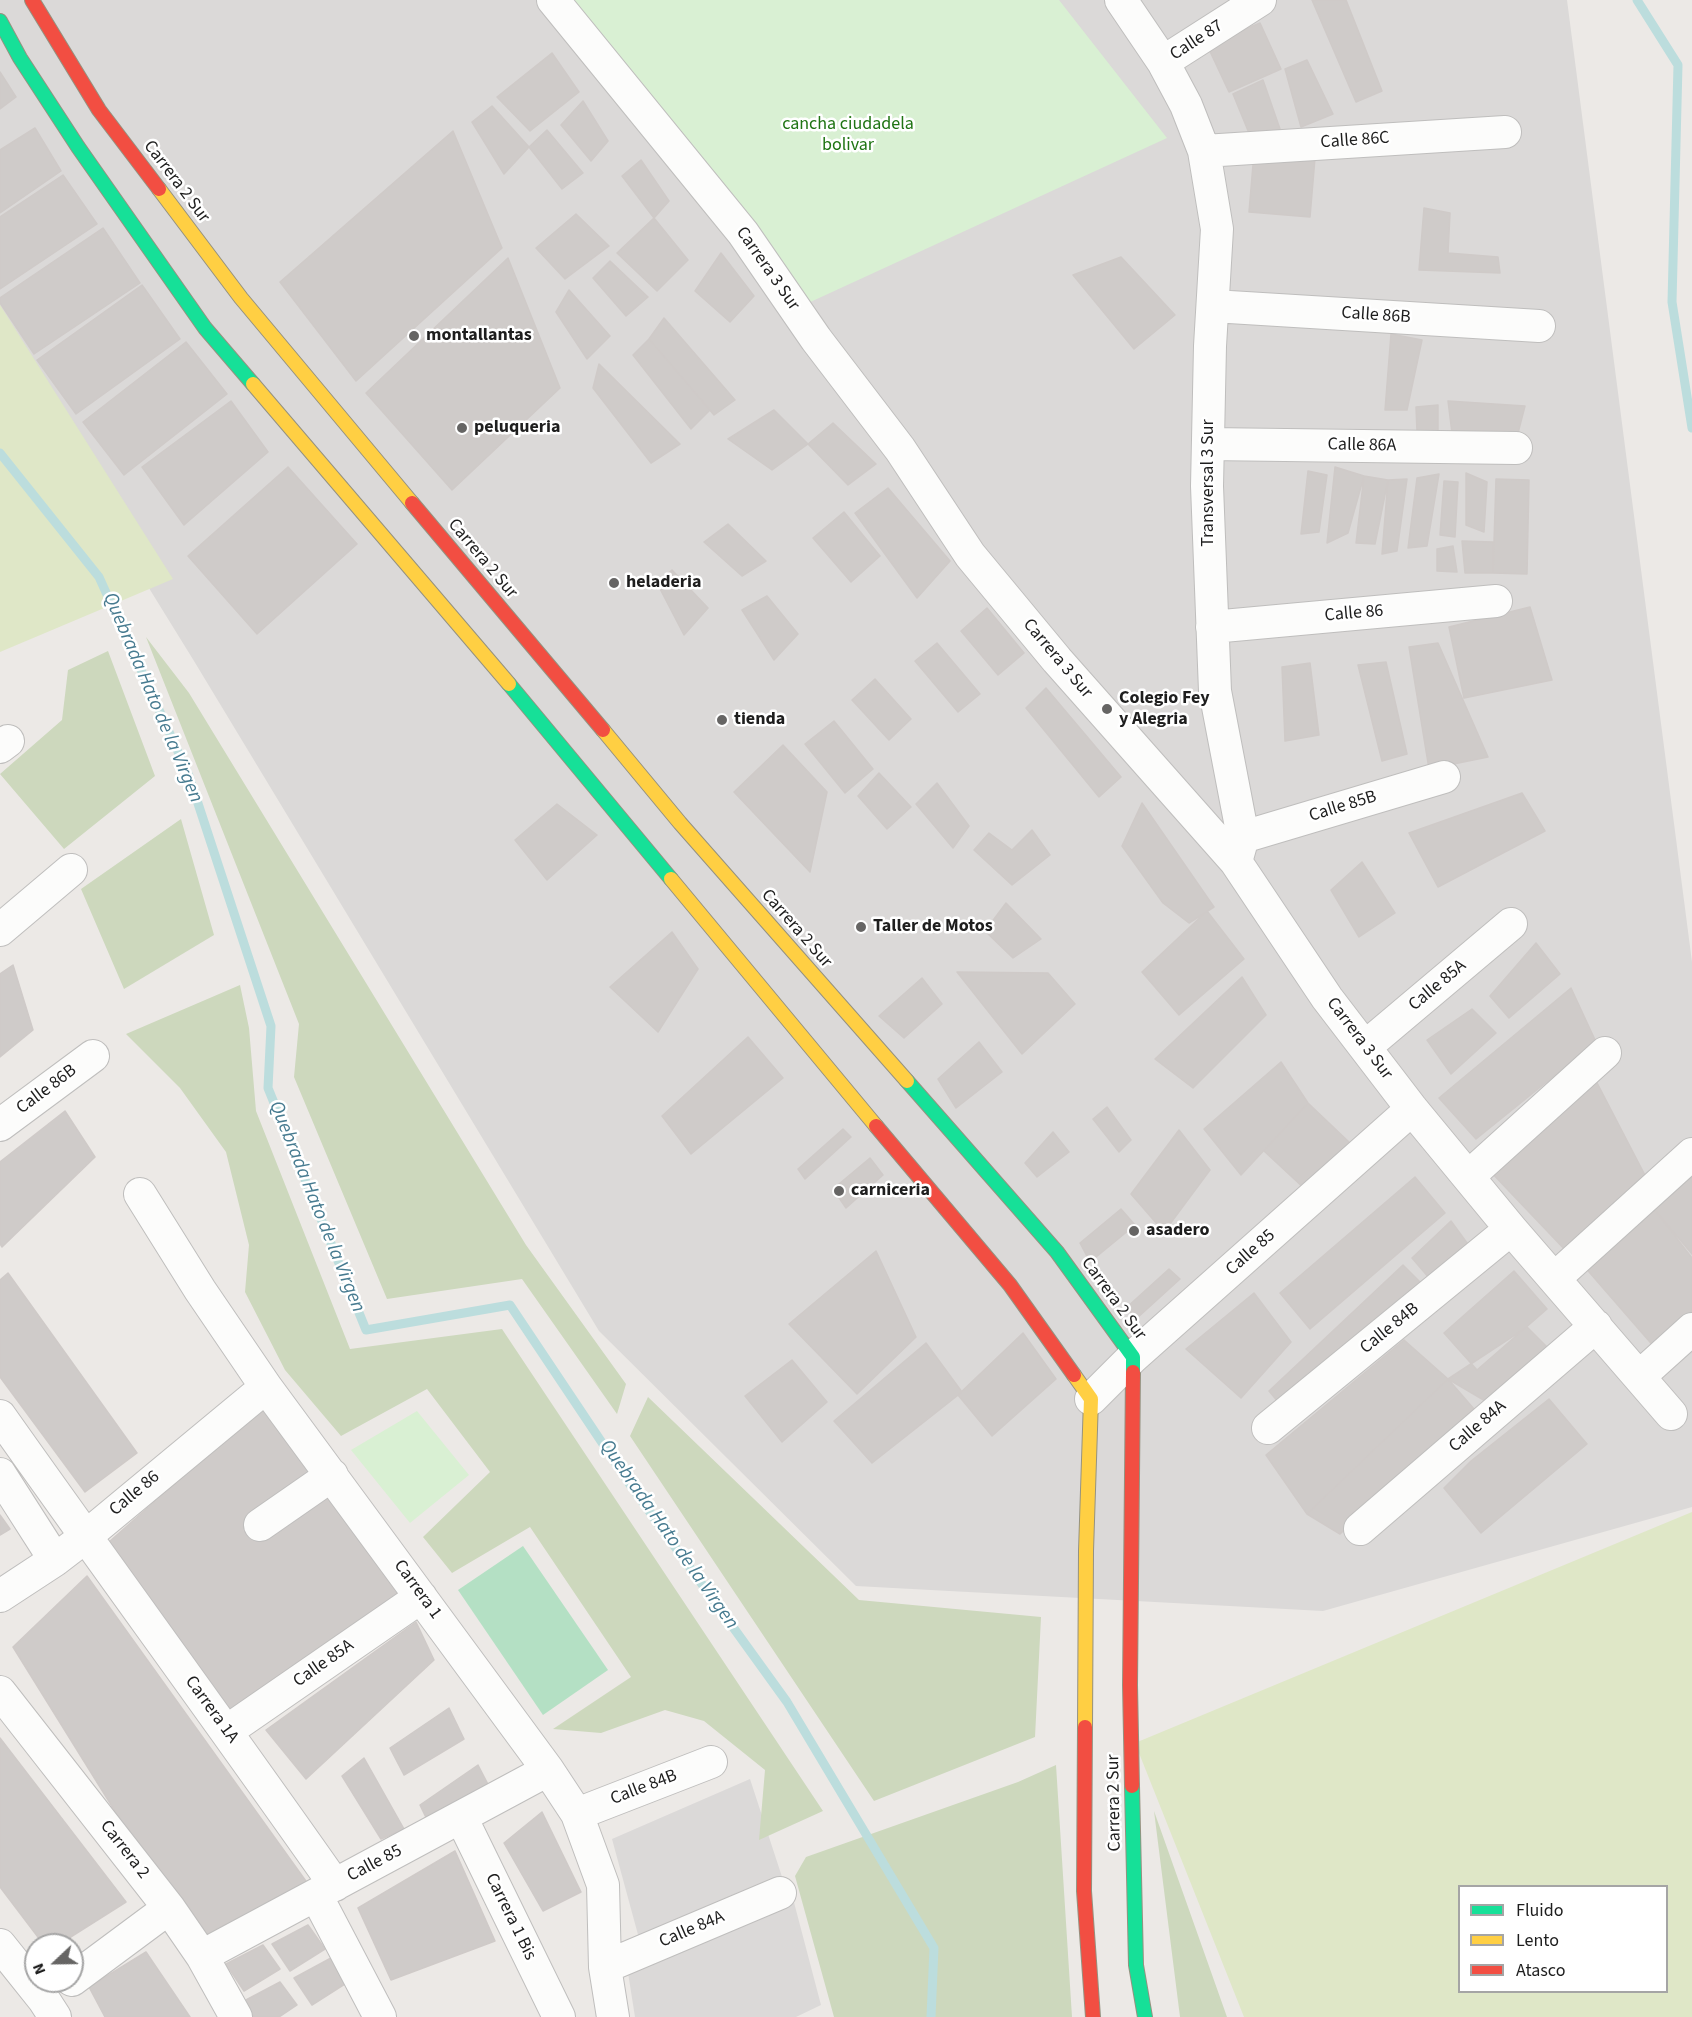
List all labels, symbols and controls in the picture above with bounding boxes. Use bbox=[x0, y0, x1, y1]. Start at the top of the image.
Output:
street label: Calle 87 bbox=[1166, 16, 1228, 66]
park label: cancha ciudadela bolivar bbox=[782, 114, 914, 156]
street label: Calle 86C bbox=[1320, 128, 1390, 154]
street label: Carrera 2 Sur bbox=[138, 137, 214, 227]
street label: Carrera 3 Sur bbox=[730, 223, 804, 315]
street label: Calle 86B bbox=[1341, 303, 1411, 329]
place label: montallantas bbox=[426, 325, 532, 347]
marker: montallantas bbox=[407, 329, 421, 343]
place label: peluqueria bbox=[474, 417, 560, 439]
street label: Transversal 3 Sur bbox=[1198, 419, 1220, 547]
marker: peluqueria bbox=[455, 421, 469, 435]
street label: Calle 86A bbox=[1327, 435, 1397, 457]
street label: Carrera 2 Sur bbox=[442, 515, 522, 603]
place label: heladeria bbox=[626, 572, 701, 594]
marker: heladeria bbox=[607, 576, 621, 590]
water label: Quebrada Hato de la Virgen bbox=[97, 589, 207, 807]
street label: Calle 86 bbox=[1324, 601, 1384, 627]
street label: Carrera 3 Sur bbox=[1017, 615, 1097, 703]
place label: Colegio Fey y Alegria bbox=[1119, 688, 1210, 730]
marker: Colegio Fey y Alegria bbox=[1100, 702, 1114, 716]
place label: tienda bbox=[734, 709, 785, 731]
marker: tienda bbox=[715, 713, 729, 727]
street label: Calle 85B bbox=[1307, 787, 1379, 827]
street label: Carrera 2 Sur bbox=[756, 885, 836, 973]
place label: Taller de Motos bbox=[873, 916, 993, 938]
marker: Taller de Motos bbox=[854, 920, 868, 934]
street label: Calle 85A bbox=[1405, 956, 1471, 1016]
street label: Carrera 3 Sur bbox=[1321, 994, 1397, 1084]
street label: Calle 86B bbox=[13, 1060, 81, 1120]
water label: Quebrada Hato de la Virgen bbox=[263, 1098, 369, 1316]
place label: carniceria bbox=[851, 1180, 930, 1202]
marker: carniceria bbox=[832, 1184, 846, 1198]
place label: asadero bbox=[1146, 1220, 1210, 1242]
marker: asadero bbox=[1127, 1224, 1141, 1238]
street label: Calle 85 bbox=[1222, 1225, 1280, 1281]
street label: Carrera 2 Sur bbox=[1076, 1253, 1150, 1345]
street label: Calle 84B bbox=[1356, 1299, 1424, 1359]
street label: Calle 84A bbox=[1445, 1396, 1511, 1458]
water label: Quebrada Hato de la Virgen bbox=[593, 1436, 743, 1634]
street label: Calle 86 bbox=[105, 1467, 165, 1521]
street label: Carrera 1 bbox=[388, 1556, 446, 1624]
street label: Calle 85A bbox=[290, 1635, 358, 1693]
street label: Carrera 1A bbox=[179, 1672, 243, 1748]
street label: Carrera 2 Sur bbox=[1103, 1754, 1127, 1852]
street label: Calle 84B bbox=[608, 1765, 680, 1811]
street label: Carrera 2 bbox=[95, 1817, 153, 1883]
street label: Calle 85 bbox=[344, 1841, 406, 1887]
street label: Carrera 1 Bis bbox=[480, 1870, 540, 1964]
legend bbox=[1458, 1885, 1668, 1993]
text: Fluido bbox=[1516, 1898, 1563, 1923]
street label: Calle 84A bbox=[656, 1907, 728, 1953]
text: Lento bbox=[1516, 1928, 1559, 1953]
north arrow bbox=[24, 1933, 84, 1993]
text: Atasco bbox=[1516, 1958, 1565, 1983]
text: N bbox=[27, 1960, 51, 1978]

